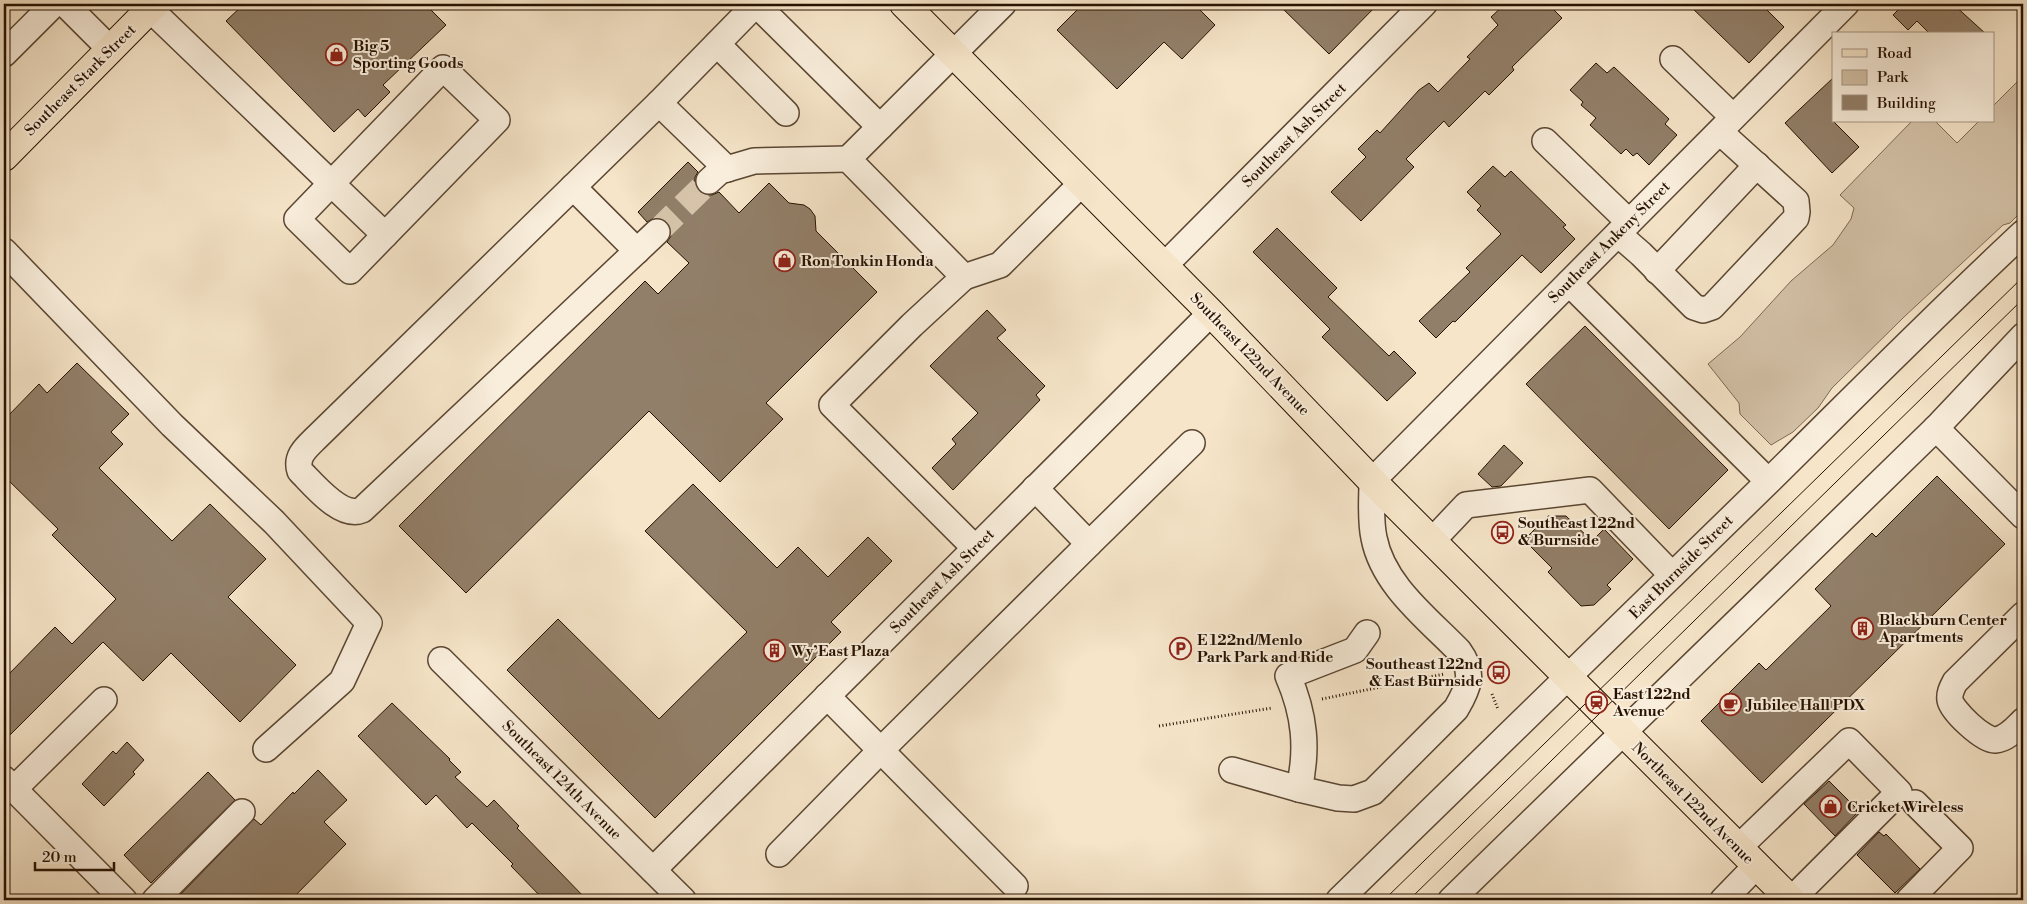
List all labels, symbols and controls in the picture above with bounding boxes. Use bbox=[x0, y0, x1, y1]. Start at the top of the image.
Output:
street label: Southeast Stark Street bbox=[21, 20, 141, 140]
legend bbox=[1832, 32, 1994, 122]
place label: Big 5 Sporting Goods bbox=[353, 37, 463, 73]
shop icon: Big 5 Sporting Goods bbox=[325, 43, 349, 67]
text: Road bbox=[1877, 44, 1912, 63]
text: Park bbox=[1877, 68, 1909, 87]
street label: Southeast Ash Street bbox=[1238, 79, 1351, 192]
text: Building bbox=[1876, 94, 1936, 113]
street label: Southeast Ankeny Street bbox=[1544, 177, 1675, 307]
shop icon: Ron Tonkin Honda bbox=[773, 249, 797, 273]
place label: Ron Tonkin Honda bbox=[801, 252, 934, 271]
street label: Southeast 122nd Avenue bbox=[1186, 289, 1313, 420]
street label: East Burnside Street bbox=[1625, 511, 1738, 623]
place label: Southeast 122nd & Burnside bbox=[1518, 514, 1636, 550]
bus stop icon: Southeast 122nd & Burnside bbox=[1490, 520, 1514, 544]
street label: Southeast Ash Street bbox=[886, 525, 999, 638]
place label: Blackburn Center Apartments bbox=[1878, 611, 2007, 647]
building icon: Blackburn Center Apartments bbox=[1851, 617, 1875, 641]
place label: E 122nd/Menlo Park Park and Ride bbox=[1197, 631, 1333, 667]
parking icon: E 122nd/Menlo Park Park and Ride bbox=[1169, 637, 1193, 661]
building icon: Wy’East Plaza bbox=[763, 639, 787, 663]
place label: Wy’East Plaza bbox=[790, 642, 890, 661]
place label: Southeast 122nd & East Burnside bbox=[1366, 655, 1484, 691]
bus stop icon: Southeast 122nd & East Burnside bbox=[1487, 661, 1511, 685]
place label: East 122nd Avenue bbox=[1612, 685, 1691, 721]
station icon: East 122nd Avenue bbox=[1585, 691, 1609, 715]
cafe icon: Jubilee Hall PDX bbox=[1719, 693, 1743, 717]
place label: Jubilee Hall PDX bbox=[1745, 696, 1866, 715]
street label: Southeast 124th Avenue bbox=[498, 716, 626, 844]
street label: Northeast 122nd Avenue bbox=[1628, 738, 1758, 868]
shop icon: Cricket Wireless bbox=[1819, 795, 1843, 819]
place label: Cricket Wireless bbox=[1847, 798, 1964, 817]
scale bar bbox=[35, 839, 114, 871]
text: 20 m bbox=[42, 848, 77, 867]

